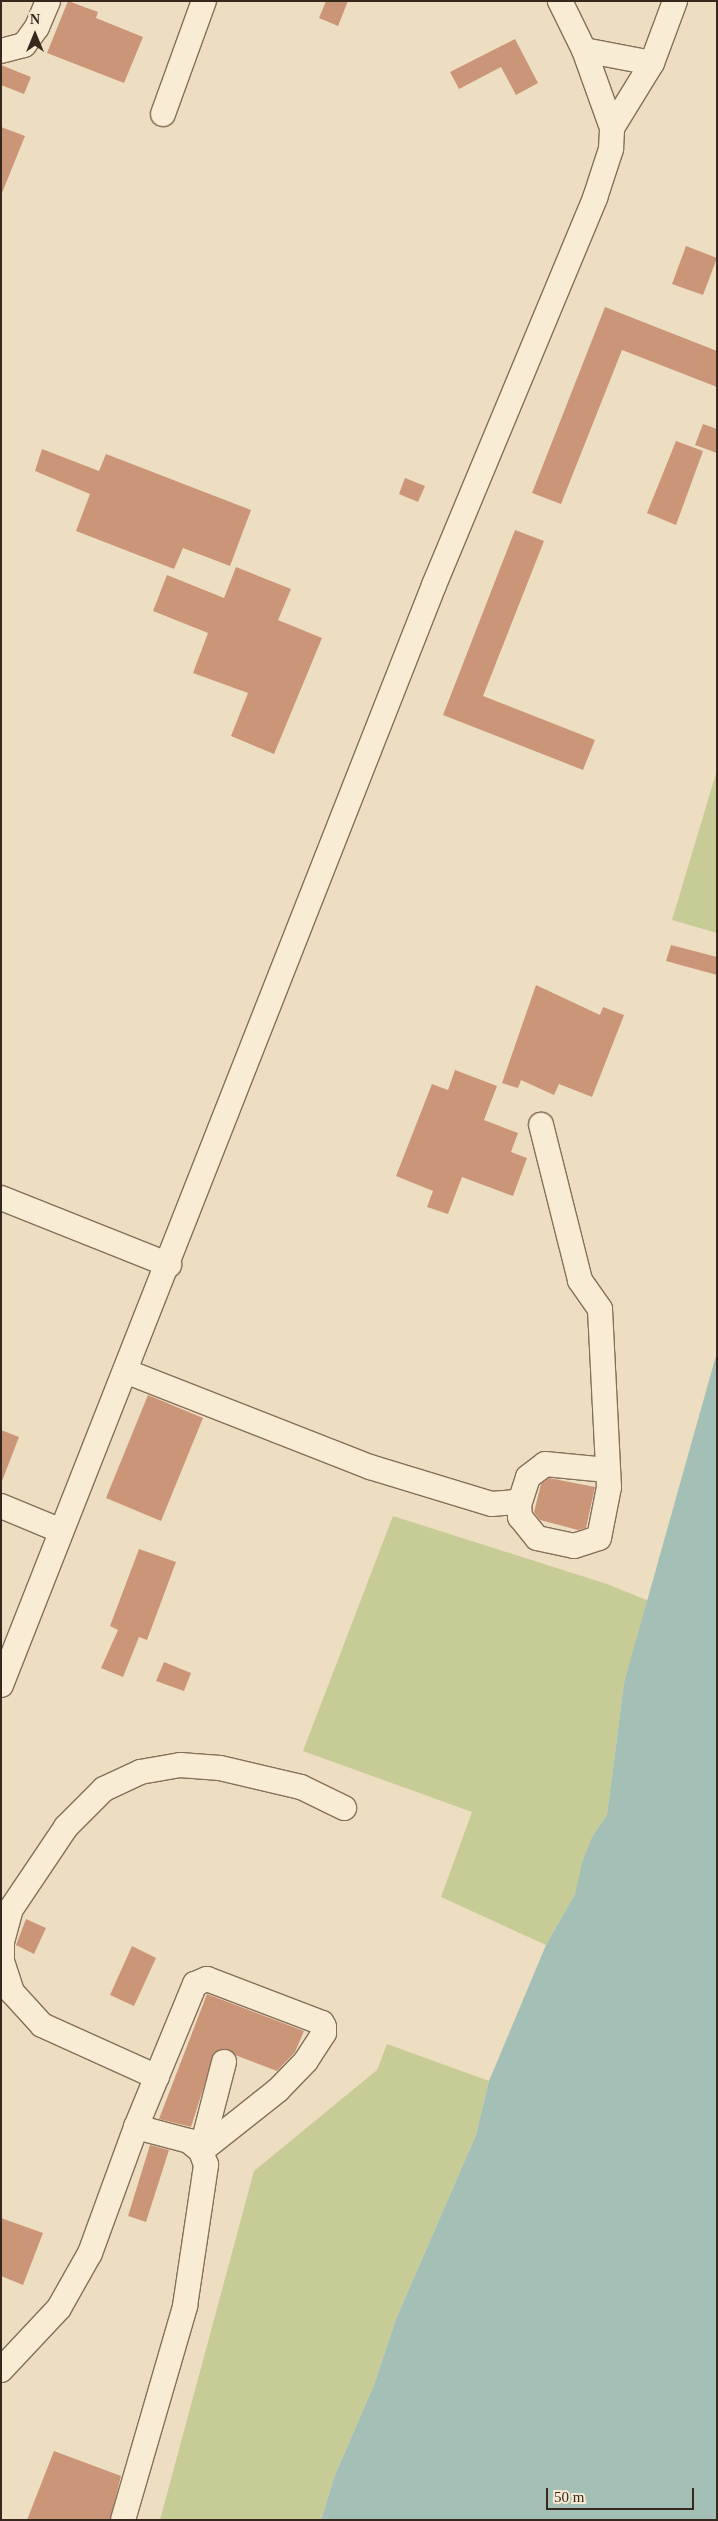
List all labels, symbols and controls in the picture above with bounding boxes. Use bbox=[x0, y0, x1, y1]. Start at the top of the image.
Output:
north arrow bbox=[10, 10, 60, 60]
text: N bbox=[30, 12, 40, 27]
scale bar bbox=[548, 2478, 696, 2510]
text: 50 m bbox=[554, 2489, 584, 2505]

